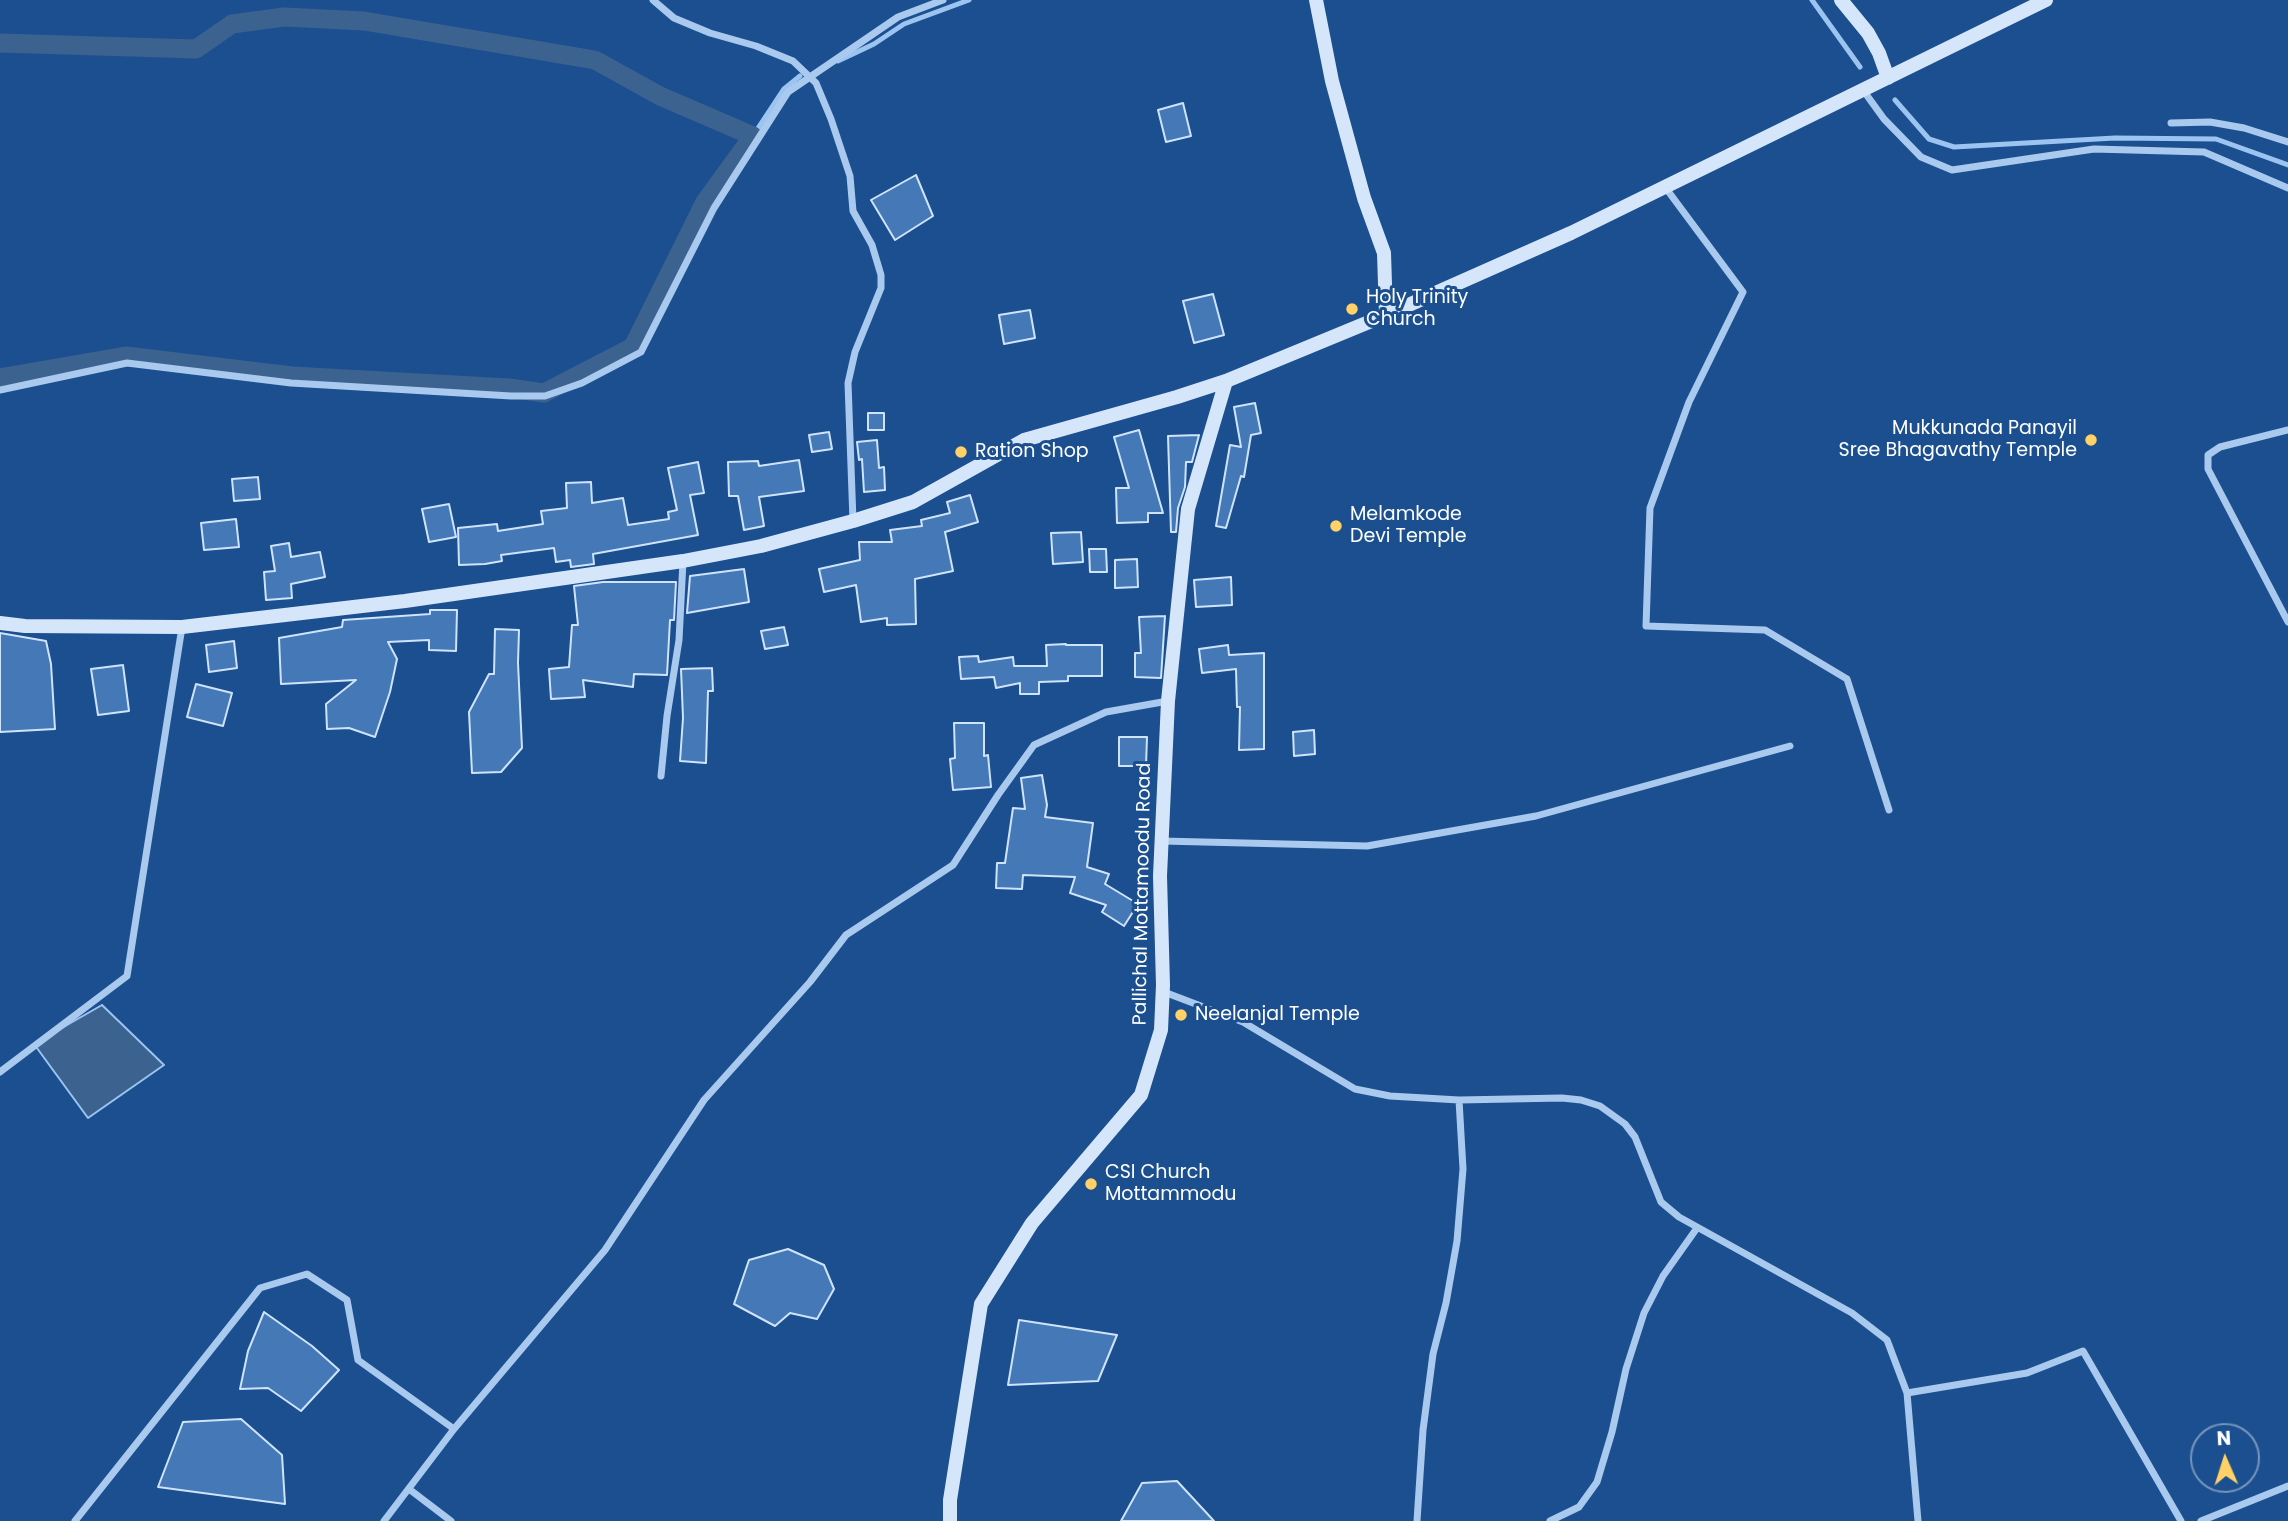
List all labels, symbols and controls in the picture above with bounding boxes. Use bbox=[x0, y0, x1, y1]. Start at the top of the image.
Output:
place label: Holy Trinity Church bbox=[1366, 287, 1468, 331]
marker: Holy Trinity Church bbox=[1344, 301, 1360, 317]
place label: Mukkunada Panayil Sree Bhagavathy Temple bbox=[1839, 418, 2077, 462]
marker: Mukkunada Panayil Sree Bhagavathy Temple bbox=[2083, 432, 2099, 448]
place label: Ration Shop bbox=[975, 441, 1089, 463]
marker: Ration Shop bbox=[953, 444, 969, 460]
place label: Melamkode Devi Temple bbox=[1350, 504, 1467, 548]
marker: Melamkode Devi Temple bbox=[1328, 518, 1344, 534]
street label: Pallichal Mottamoodu Road bbox=[1129, 762, 1157, 1026]
place label: Neelanjal Temple bbox=[1195, 1004, 1360, 1026]
marker: Neelanjal Temple bbox=[1173, 1007, 1189, 1023]
place label: CSI Church Mottammodu bbox=[1105, 1162, 1236, 1206]
marker: CSI Church Mottammodu bbox=[1083, 1176, 1099, 1192]
north arrow bbox=[2190, 1423, 2260, 1493]
text: N bbox=[2216, 1425, 2232, 1452]

